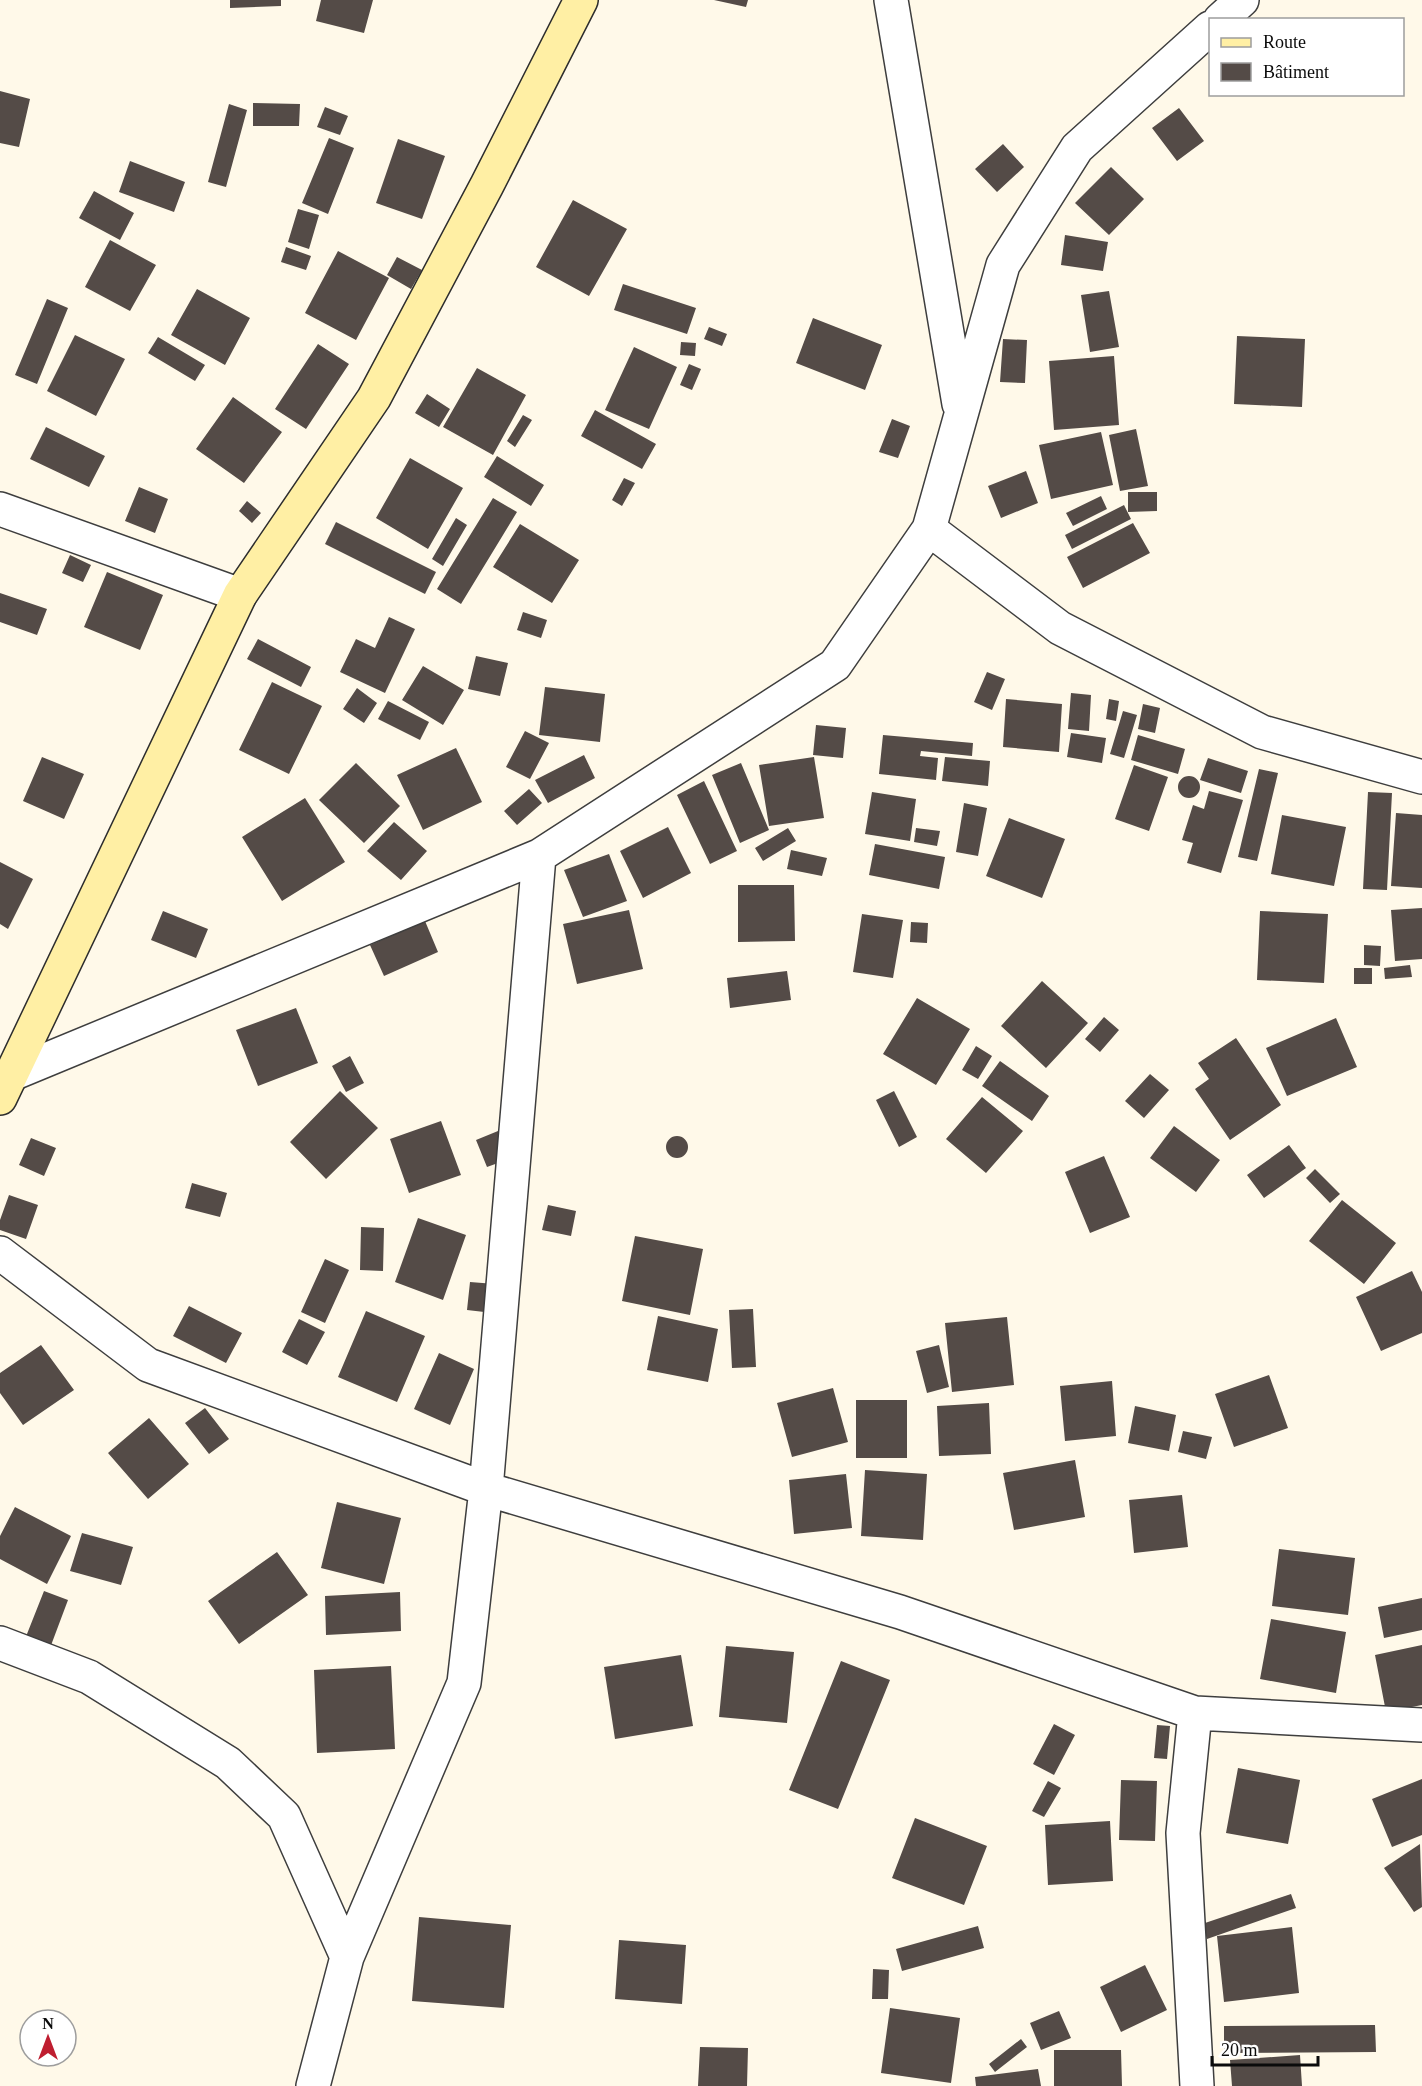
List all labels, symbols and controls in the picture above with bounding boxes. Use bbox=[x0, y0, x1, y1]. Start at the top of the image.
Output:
legend bbox=[1209, 18, 1404, 96]
text: Route bbox=[1263, 32, 1306, 52]
text: Bâtiment bbox=[1263, 62, 1329, 82]
north arrow bbox=[18, 2008, 78, 2068]
text: N bbox=[42, 2015, 54, 2032]
scale bar bbox=[1212, 2029, 1318, 2067]
text: 20 m bbox=[1221, 2040, 1258, 2060]

